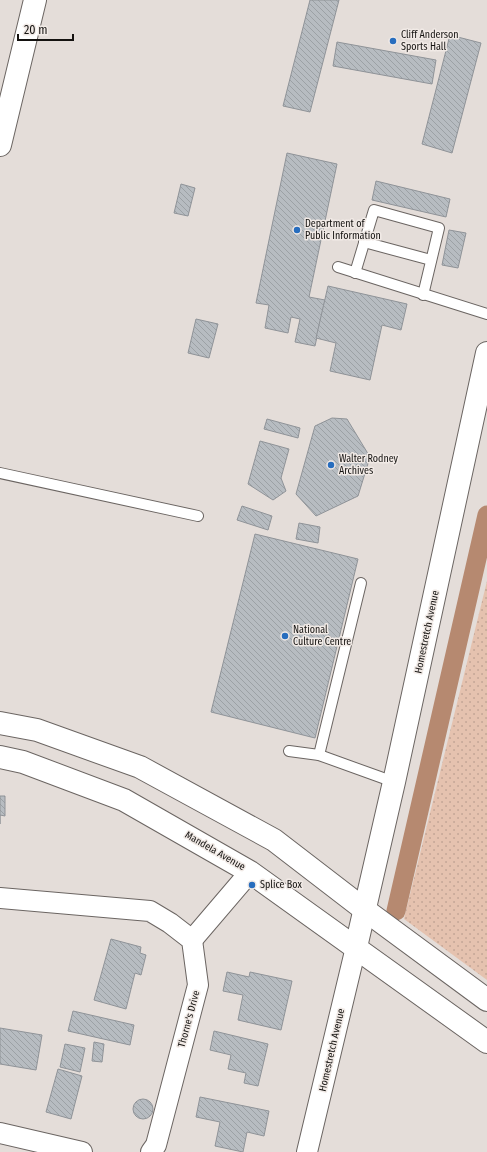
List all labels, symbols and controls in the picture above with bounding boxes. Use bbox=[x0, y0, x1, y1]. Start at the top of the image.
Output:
scale bar bbox=[18, 16, 73, 42]
text: 20 m bbox=[24, 23, 48, 37]
place label: Cliff Anderson Sports Hall bbox=[401, 29, 459, 53]
marker: Cliff Anderson Sports Hall bbox=[388, 36, 398, 46]
place label: Department of Public Information bbox=[305, 218, 381, 242]
marker: Department of Public Information bbox=[292, 225, 302, 235]
place label: Walter Rodney Archives bbox=[339, 453, 399, 477]
marker: Walter Rodney Archives bbox=[326, 460, 336, 470]
street label: Homestretch Avenue bbox=[412, 589, 442, 675]
place label: National Culture Centre bbox=[293, 624, 351, 648]
marker: National Culture Centre bbox=[280, 631, 290, 641]
street label: Mandela Avenue bbox=[183, 829, 247, 873]
place label: Splice Box bbox=[260, 879, 302, 891]
marker: Splice Box bbox=[247, 880, 257, 890]
street label: Thorne's Drive bbox=[176, 989, 202, 1049]
street label: Homestretch Avenue bbox=[317, 1007, 347, 1093]

